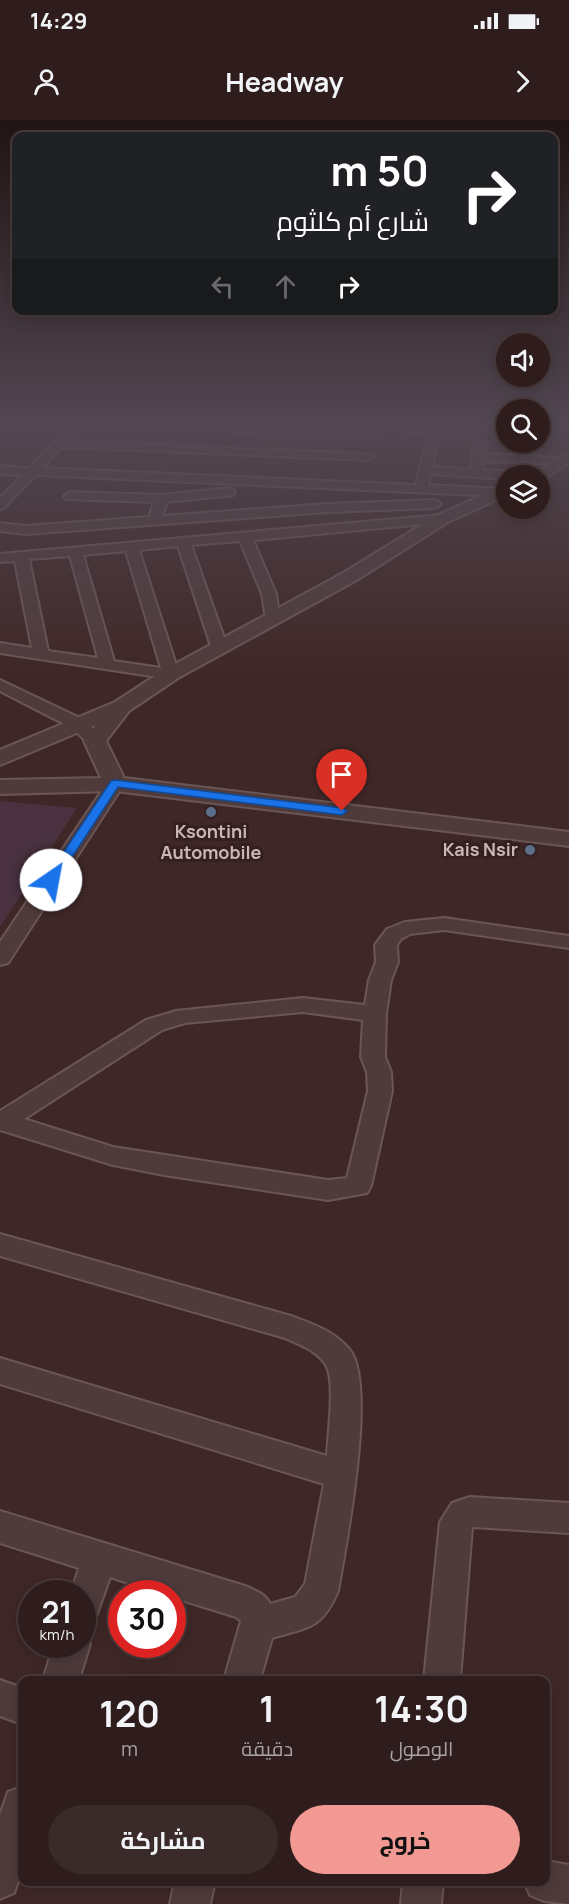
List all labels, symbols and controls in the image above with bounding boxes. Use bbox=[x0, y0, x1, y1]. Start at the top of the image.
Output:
text: 14:29 bbox=[30, 6, 87, 36]
text: Headway bbox=[225, 63, 344, 100]
icon: person bbox=[30, 65, 63, 98]
icon: forward bbox=[506, 65, 539, 98]
text: 50 m bbox=[331, 141, 429, 199]
icon: right bbox=[450, 156, 528, 234]
text: شارع أم كلثوم bbox=[276, 202, 429, 239]
icon: left bbox=[206, 270, 239, 303]
icon: ahead bbox=[269, 270, 302, 303]
icon: right bbox=[332, 270, 365, 303]
map controls bbox=[496, 333, 550, 519]
button: sound bbox=[496, 333, 550, 387]
button: search bbox=[496, 399, 550, 453]
button: layers bbox=[496, 465, 550, 519]
pin bbox=[316, 749, 367, 811]
icon: arrive bbox=[325, 758, 358, 791]
marker: Ksontini Automobile bbox=[204, 805, 218, 819]
place label: Ksontini Automobile bbox=[161, 819, 262, 864]
place label: Kais Nsir bbox=[443, 837, 518, 861]
marker: Kais Nsir bbox=[523, 843, 537, 857]
position arrow bbox=[19, 848, 83, 912]
speed limit sign: 30 bbox=[108, 1580, 186, 1658]
text: 21 bbox=[41, 1591, 73, 1632]
text: km/h bbox=[40, 1624, 74, 1645]
text: 1 bbox=[259, 1684, 275, 1733]
text: 14:30 bbox=[374, 1684, 469, 1733]
text: 120 bbox=[99, 1689, 160, 1738]
text: m bbox=[121, 1735, 138, 1762]
text: دقيقة bbox=[241, 1735, 293, 1762]
text: الوصول bbox=[390, 1735, 453, 1762]
button: مشاركة bbox=[48, 1805, 278, 1874]
button: خروج bbox=[290, 1805, 520, 1874]

